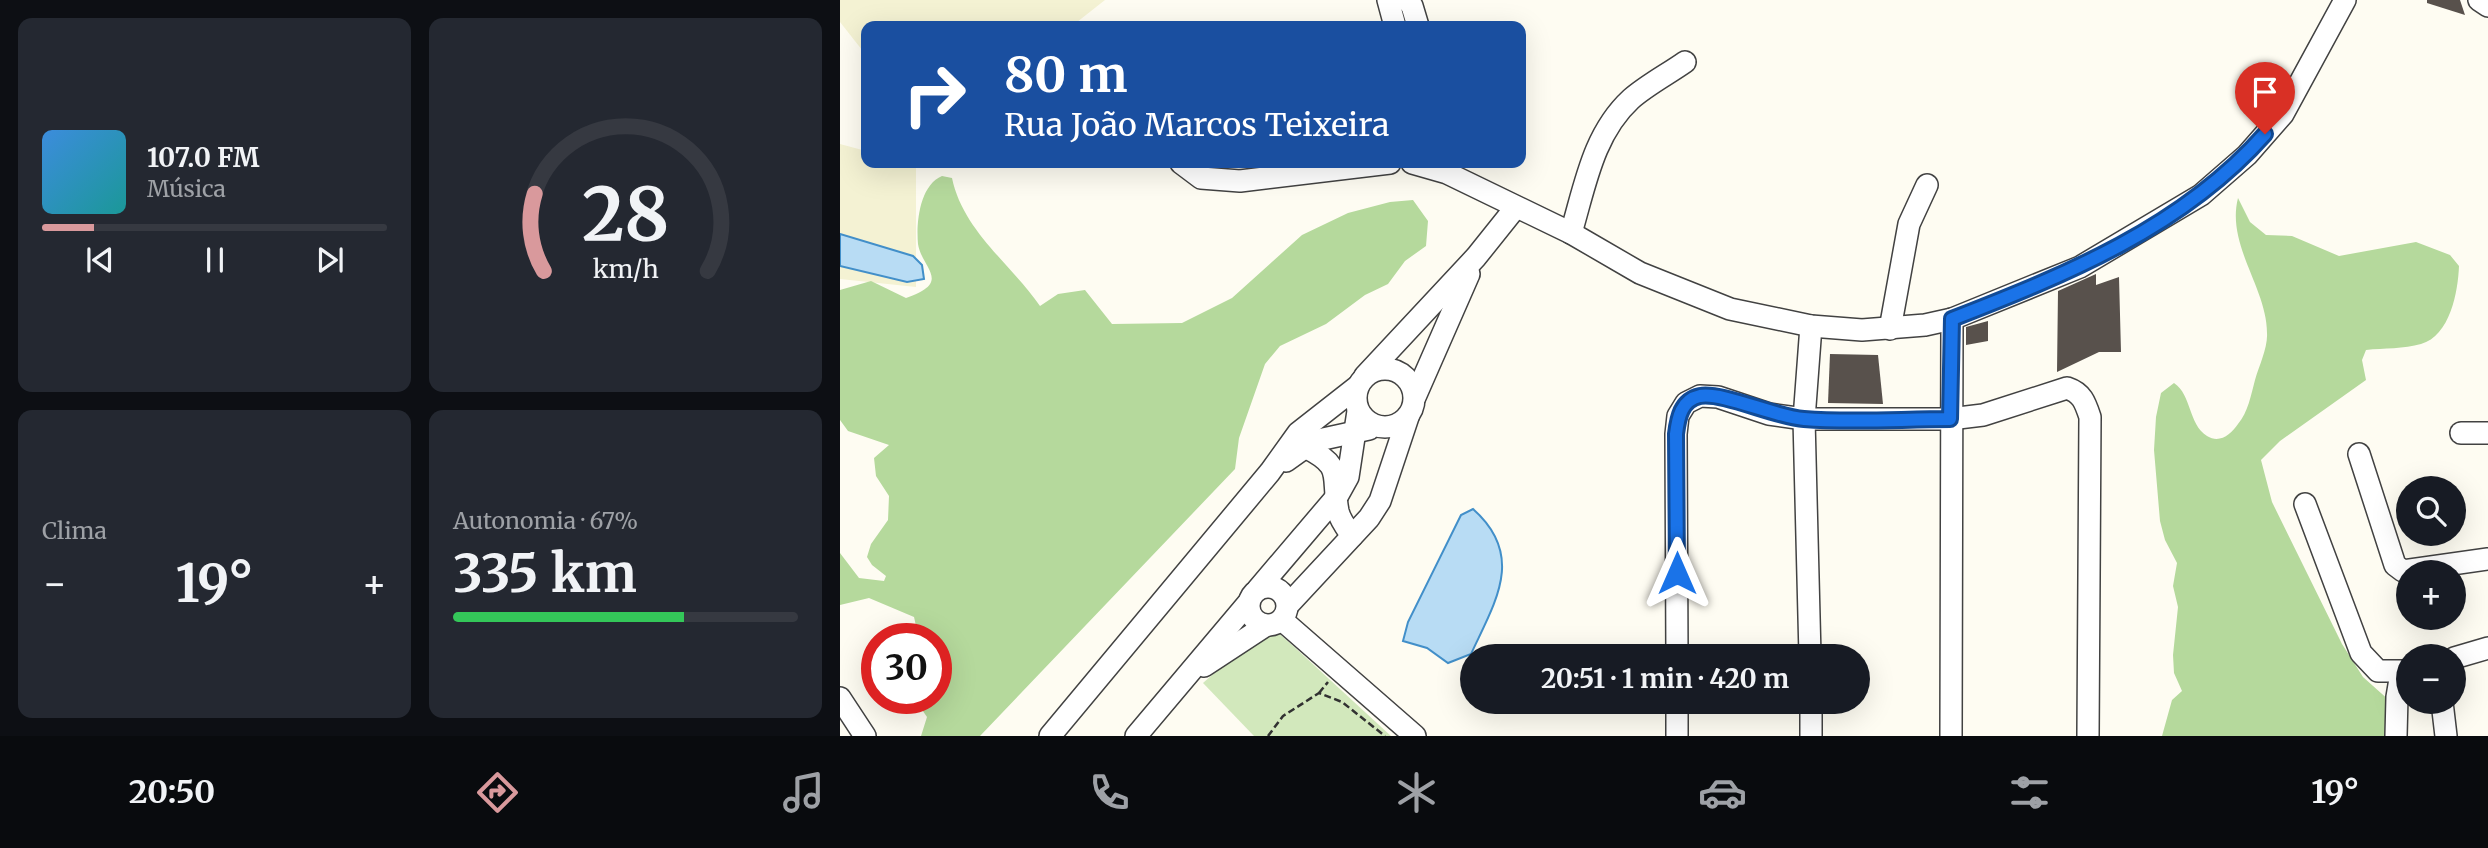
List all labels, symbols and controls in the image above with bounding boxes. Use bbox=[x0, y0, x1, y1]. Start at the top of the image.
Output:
text: 80 m bbox=[1004, 44, 1127, 105]
icon: right bbox=[889, 49, 980, 140]
pin bbox=[2235, 62, 2295, 134]
icon: arrive bbox=[2246, 73, 2284, 111]
text: Rua João Marcos Teixeira bbox=[1004, 105, 1389, 145]
text: 107.0 FM bbox=[147, 141, 259, 174]
text: 28 bbox=[582, 169, 669, 261]
text: Música bbox=[147, 174, 226, 203]
icon: previous bbox=[81, 241, 119, 279]
icon: pause bbox=[196, 241, 234, 279]
icon: next bbox=[311, 241, 349, 279]
text: km/h bbox=[592, 253, 659, 285]
map controls bbox=[2396, 476, 2466, 714]
button: search bbox=[2396, 476, 2466, 546]
text: Autonomia · 67% bbox=[453, 506, 638, 535]
text: Clima bbox=[42, 516, 107, 545]
position arrow bbox=[1640, 536, 1714, 610]
text: 335 km bbox=[453, 541, 637, 606]
text: 19° bbox=[176, 551, 254, 616]
text: − bbox=[42, 560, 67, 607]
text: + bbox=[362, 560, 387, 607]
button: + bbox=[2396, 560, 2466, 630]
speed limit sign: 30 bbox=[861, 623, 952, 714]
button: − bbox=[2396, 644, 2466, 714]
text: 20:51 · 1 min · 420 m bbox=[1541, 662, 1789, 695]
icon: directions bbox=[473, 768, 522, 817]
icon: music bbox=[779, 768, 828, 817]
icon: phone bbox=[1085, 768, 1134, 817]
icon: climate bbox=[1392, 768, 1441, 817]
icon: car bbox=[1698, 768, 1747, 817]
icon: filters bbox=[2005, 768, 2054, 817]
text: 20:50 bbox=[129, 772, 215, 812]
text: 19° bbox=[2311, 772, 2359, 812]

